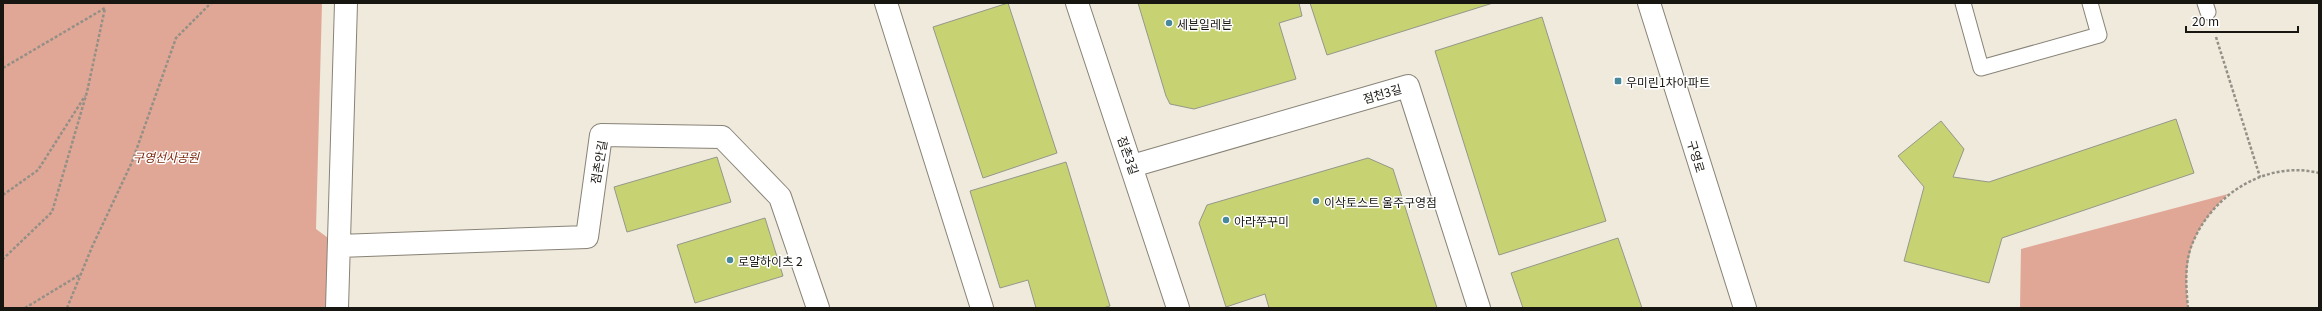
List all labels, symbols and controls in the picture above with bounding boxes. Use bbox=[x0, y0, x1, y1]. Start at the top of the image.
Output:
scale bar bbox=[2186, 8, 2298, 34]
text: 20 m bbox=[2192, 12, 2219, 29]
place label: 세븐일레븐 bbox=[1177, 15, 1232, 32]
marker: 세븐일레븐 bbox=[1164, 18, 1174, 28]
place label: 우미린1차아파트 bbox=[1626, 73, 1710, 90]
marker: 우미린1차아파트 bbox=[1613, 76, 1623, 86]
street label: 점천3길 bbox=[1361, 79, 1403, 107]
street label: 점촌3길 bbox=[1114, 133, 1144, 177]
street label: 구영로 bbox=[1684, 138, 1710, 174]
street label: 점촌안길 bbox=[586, 139, 610, 185]
park label: 구영선사공원 bbox=[133, 148, 200, 165]
place label: 이삭토스트 울주구영점 bbox=[1324, 193, 1437, 210]
marker: 이삭토스트 울주구영점 bbox=[1311, 196, 1321, 206]
place label: 아라쭈꾸미 bbox=[1234, 212, 1289, 229]
marker: 아라쭈꾸미 bbox=[1221, 215, 1231, 225]
place label: 로얄하이츠 2 bbox=[738, 252, 803, 269]
marker: 로얄하이츠 2 bbox=[725, 255, 735, 265]

